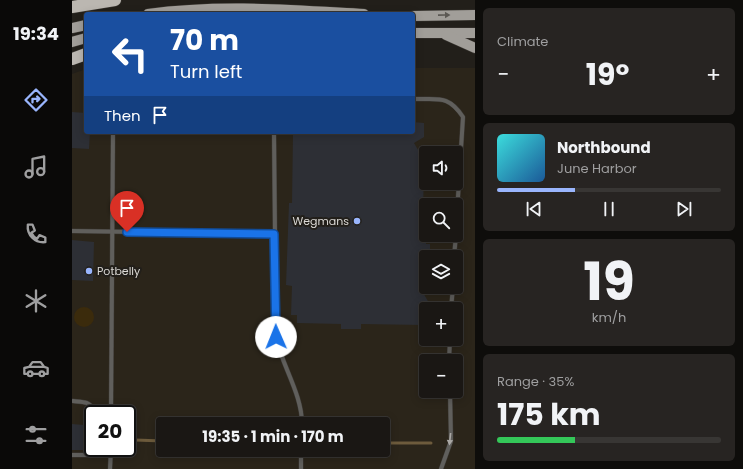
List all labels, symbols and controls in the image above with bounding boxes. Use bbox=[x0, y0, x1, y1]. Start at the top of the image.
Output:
one-way arrow bbox=[438, 12, 450, 19]
text: 19:34 bbox=[13, 21, 59, 46]
text: 70 m bbox=[170, 21, 239, 60]
icon: left bbox=[104, 28, 156, 80]
text: Climate bbox=[497, 32, 548, 51]
text: 19° bbox=[586, 53, 629, 96]
text: Turn left bbox=[170, 59, 242, 84]
text: − bbox=[497, 59, 509, 90]
text: + bbox=[706, 59, 721, 90]
icon: directions bbox=[22, 86, 50, 114]
icon: arrive bbox=[149, 104, 171, 126]
text: Then bbox=[104, 105, 141, 126]
text: Northbound bbox=[557, 137, 651, 158]
map controls bbox=[419, 146, 463, 398]
button: sound bbox=[419, 146, 463, 190]
icon: music bbox=[22, 153, 50, 181]
text: June Harbor bbox=[557, 159, 637, 178]
pin bbox=[110, 191, 144, 232]
icon: arrive bbox=[116, 197, 138, 219]
button: search bbox=[419, 198, 463, 242]
icon: previous bbox=[523, 198, 545, 220]
icon: pause bbox=[598, 198, 620, 220]
icon: next bbox=[673, 198, 695, 220]
place label: Wegmans bbox=[292, 213, 349, 229]
marker: Wegmans bbox=[352, 216, 362, 226]
icon: phone bbox=[22, 220, 50, 248]
text: 19 bbox=[583, 245, 635, 318]
button: layers bbox=[419, 250, 463, 294]
place label: Potbelly bbox=[97, 263, 141, 279]
marker: Potbelly bbox=[84, 266, 94, 276]
icon: climate bbox=[22, 287, 50, 315]
button: + bbox=[419, 302, 463, 346]
text: km/h bbox=[592, 308, 626, 327]
position arrow bbox=[255, 316, 297, 358]
icon: car bbox=[22, 354, 50, 382]
button: − bbox=[419, 354, 463, 398]
text: Range · 35% bbox=[497, 372, 574, 391]
text: 175 km bbox=[497, 393, 601, 436]
speed limit sign: 20 bbox=[84, 405, 136, 457]
icon: filters bbox=[22, 421, 50, 449]
text: 19:35 · 1 min · 170 m bbox=[202, 426, 344, 447]
one-way arrow bbox=[447, 433, 453, 445]

